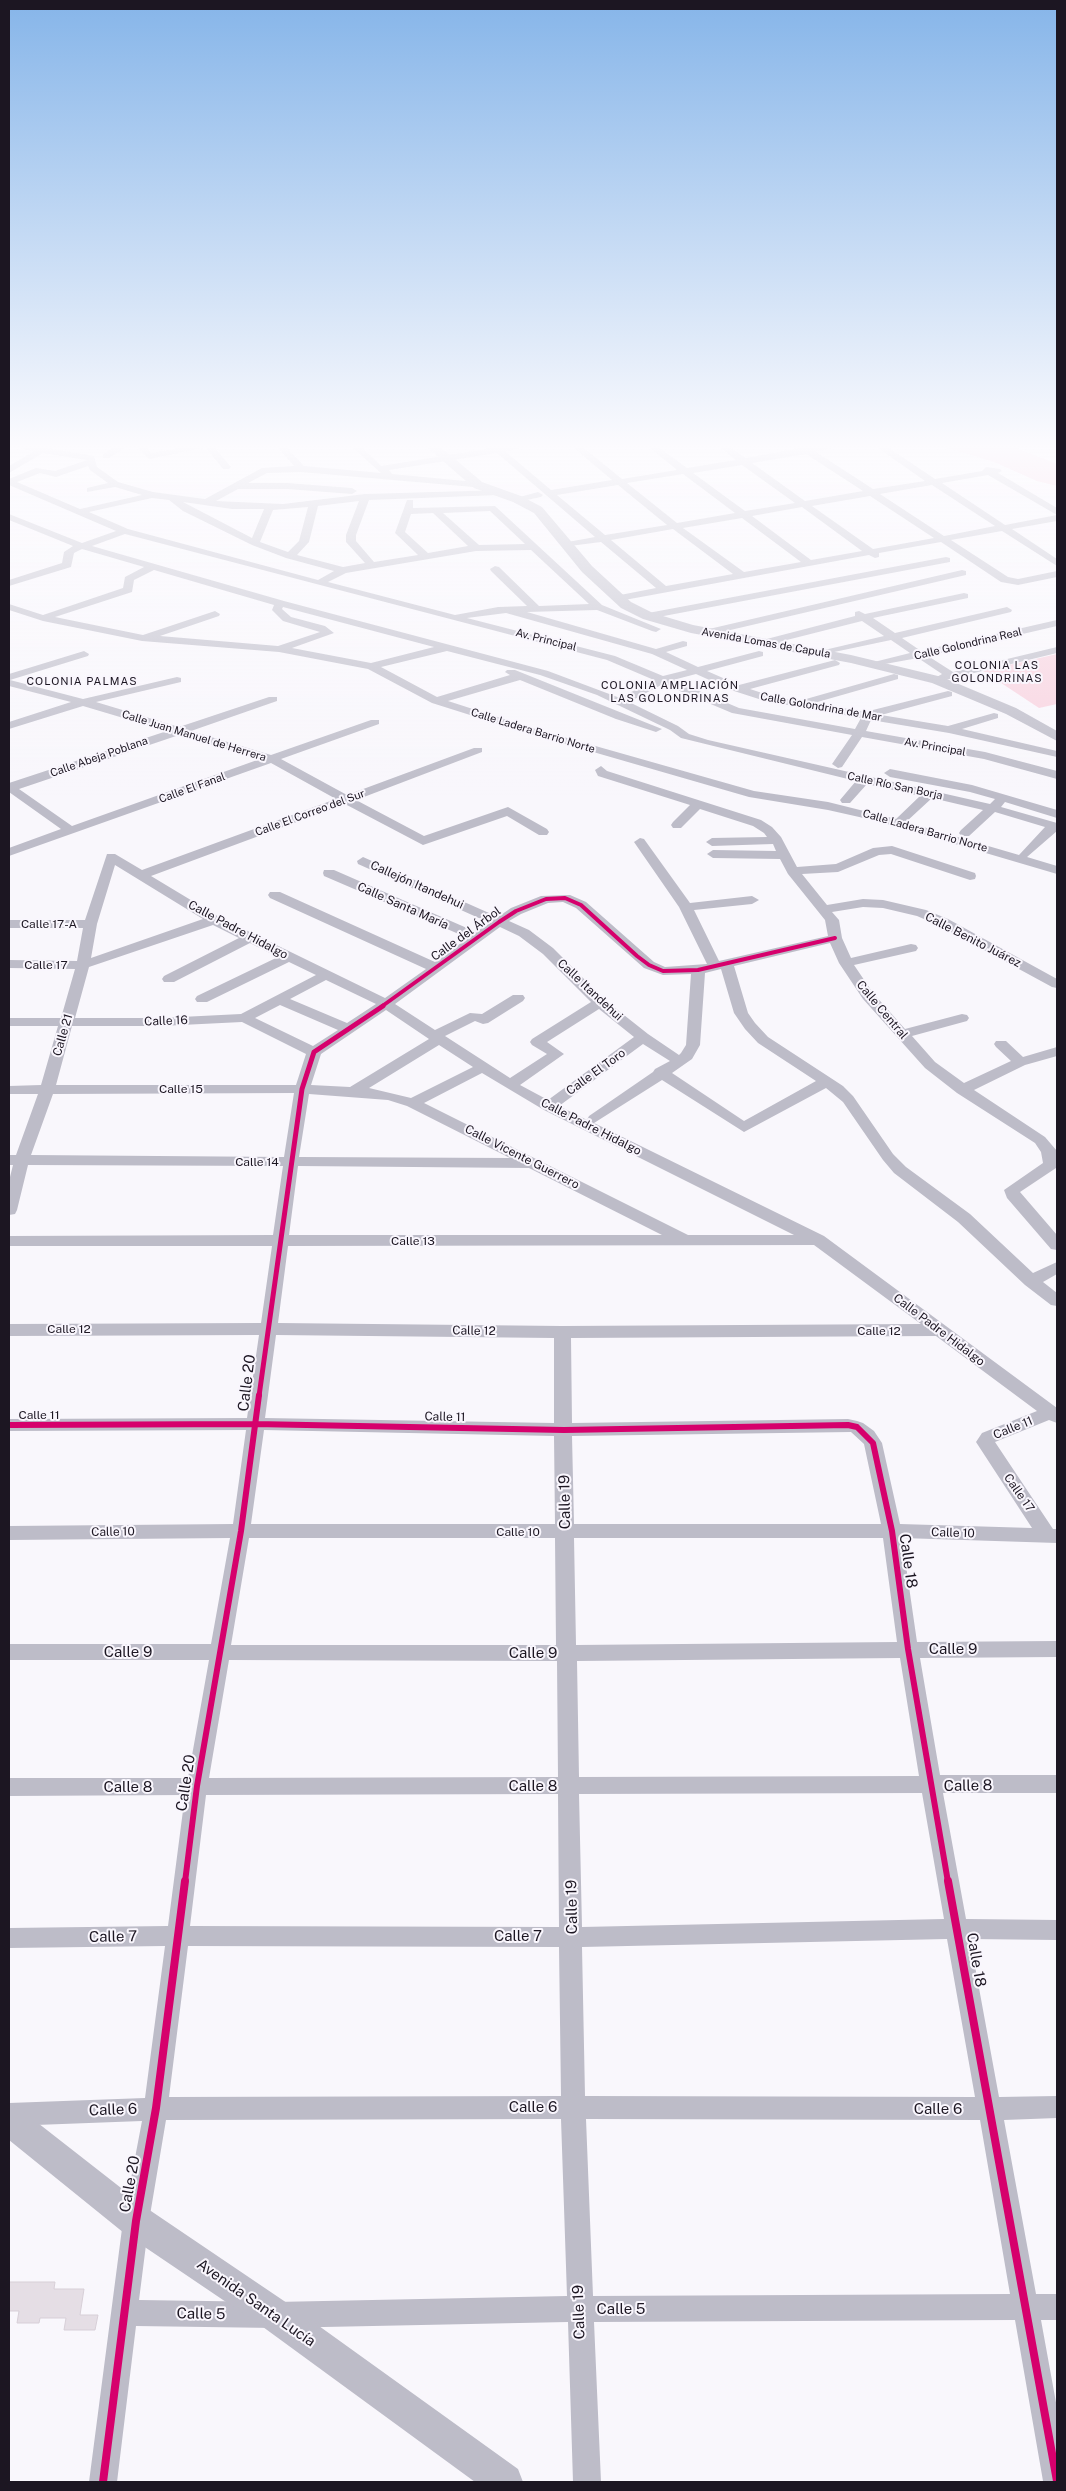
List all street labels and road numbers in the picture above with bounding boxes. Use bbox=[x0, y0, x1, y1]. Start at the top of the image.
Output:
street label: Avenida Lomas de Capula bbox=[700, 625, 832, 661]
street label: Calle Golondrina Real bbox=[913, 625, 1023, 663]
street label: Av. Principal bbox=[514, 626, 578, 654]
street label: Calle Golondrina de Mar bbox=[759, 690, 883, 724]
street label: Calle Ladera Barrio Norte bbox=[469, 706, 597, 756]
street label: Calle Juan Manuel de Herrera bbox=[120, 708, 268, 764]
street label: Calle Abeja Poblana bbox=[48, 734, 150, 780]
street label: Av. Principal bbox=[903, 735, 967, 759]
street label: Calle Río San Borja bbox=[846, 769, 944, 803]
street label: Calle El Fanal bbox=[157, 770, 227, 806]
street label: Calle El Correo del Sur bbox=[253, 787, 367, 839]
street label: Calle Ladera Barrio Norte bbox=[861, 807, 989, 855]
street label: Callejón Itandehui bbox=[368, 858, 466, 912]
street label: Calle Santa María bbox=[355, 879, 451, 933]
street label: Calle Padre Hidalgo bbox=[186, 898, 290, 962]
street label: Calle del Árbol bbox=[428, 904, 504, 964]
street label: Calle Benito Juárez bbox=[923, 910, 1023, 970]
street label: Calle 17-A bbox=[21, 917, 77, 931]
street label: Calle Itandehui bbox=[554, 956, 626, 1024]
street label: Calle 17 bbox=[24, 958, 68, 972]
street label: Calle Central bbox=[853, 978, 911, 1042]
street label: Calle 21 bbox=[50, 1012, 76, 1058]
street label: Calle 16 bbox=[144, 1013, 188, 1029]
street label: Calle El Toro bbox=[564, 1046, 628, 1098]
street label: Calle 15 bbox=[159, 1082, 203, 1096]
street label: Calle Padre Hidalgo bbox=[538, 1095, 644, 1159]
street label: Calle Vicente Guerrero bbox=[462, 1122, 582, 1192]
street label: Calle 14 bbox=[235, 1155, 279, 1169]
street label: Calle 13 bbox=[391, 1234, 435, 1248]
street label: Calle Padre Hidalgo bbox=[890, 1291, 988, 1369]
street label: Calle 12 bbox=[47, 1322, 91, 1336]
street label: Calle 12 bbox=[452, 1323, 496, 1339]
street label: Calle 12 bbox=[857, 1324, 901, 1338]
street label: Calle 20 bbox=[235, 1353, 259, 1413]
street label: Calle 11 bbox=[18, 1408, 60, 1422]
street label: Calle 11 bbox=[424, 1409, 466, 1425]
street label: Calle 11 bbox=[991, 1414, 1035, 1442]
street label: Calle 17 bbox=[1001, 1471, 1037, 1515]
street label: Calle 19 bbox=[556, 1475, 574, 1529]
street label: Calle 10 bbox=[91, 1524, 135, 1540]
street label: Calle 10 bbox=[496, 1525, 540, 1539]
street label: Calle 10 bbox=[931, 1525, 975, 1541]
street label: Calle 18 bbox=[895, 1533, 921, 1589]
street label: Calle 9 bbox=[929, 1640, 977, 1658]
street label: Calle 9 bbox=[104, 1643, 152, 1661]
street label: Calle 9 bbox=[509, 1644, 557, 1662]
street label: Calle 20 bbox=[173, 1753, 199, 1813]
street label: Calle 8 bbox=[509, 1777, 557, 1795]
street label: Calle 8 bbox=[943, 1777, 993, 1795]
street label: Calle 8 bbox=[104, 1778, 152, 1796]
street label: Calle 19 bbox=[563, 1880, 581, 1934]
street label: Calle 7 bbox=[494, 1927, 542, 1945]
street label: Calle 7 bbox=[89, 1928, 137, 1946]
street label: Calle 18 bbox=[962, 1931, 990, 1989]
street label: Calle 6 bbox=[509, 2098, 557, 2116]
street label: Calle 6 bbox=[88, 2100, 138, 2120]
street label: Calle 6 bbox=[914, 2100, 962, 2118]
street label: Calle 20 bbox=[116, 2154, 144, 2214]
street label: Avenida Santa Lucía bbox=[193, 2255, 319, 2351]
street label: Calle 19 bbox=[569, 2284, 589, 2340]
street label: Calle 5 bbox=[597, 2300, 645, 2318]
street label: Calle 5 bbox=[176, 2305, 226, 2323]

